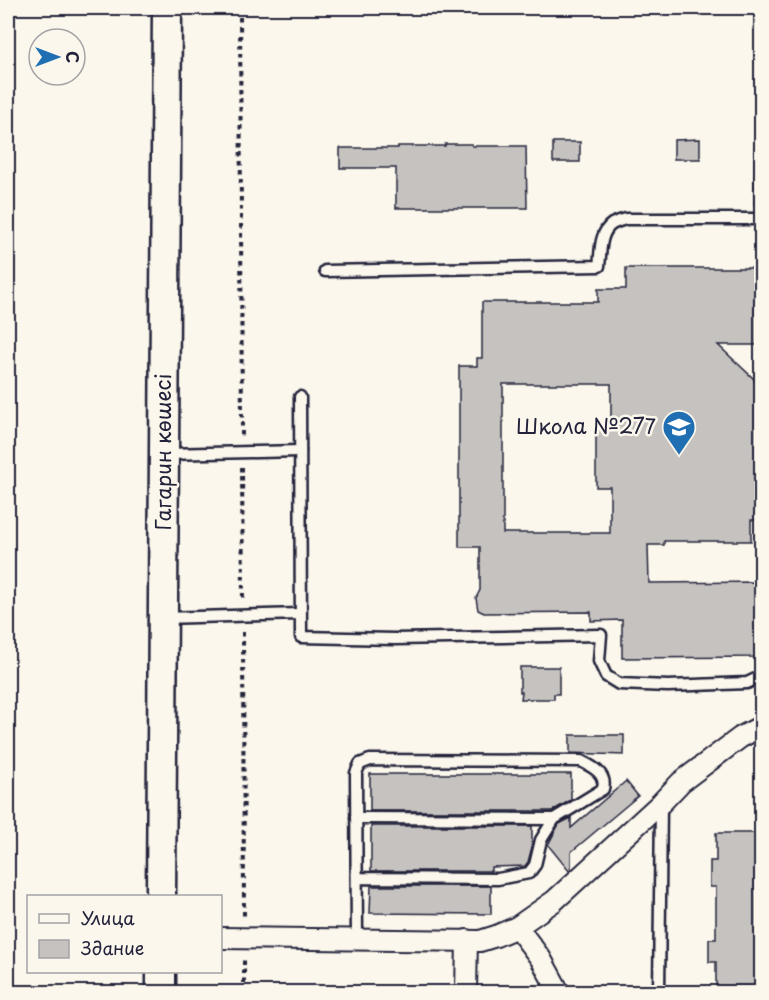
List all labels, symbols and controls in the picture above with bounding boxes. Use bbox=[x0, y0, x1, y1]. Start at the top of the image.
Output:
north arrow bbox=[27, 27, 87, 87]
text: С bbox=[61, 51, 85, 63]
street label: Гагарин көшесі bbox=[146, 374, 178, 530]
place label: Школа №277 bbox=[516, 409, 656, 441]
school or university icon: Школа №277 bbox=[661, 409, 697, 456]
legend bbox=[27, 895, 222, 973]
text: Улица bbox=[81, 904, 135, 931]
text: Здание bbox=[81, 934, 144, 961]

